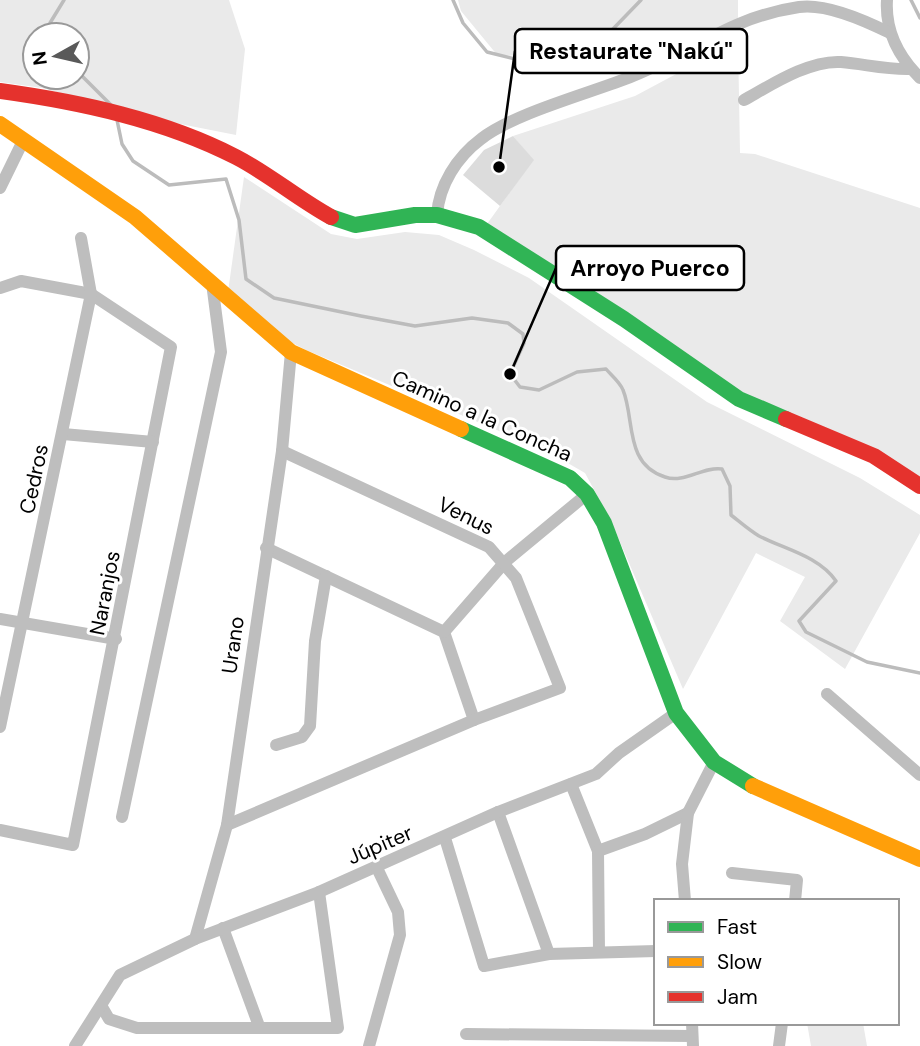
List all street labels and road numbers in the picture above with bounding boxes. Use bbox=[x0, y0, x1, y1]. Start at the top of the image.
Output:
street label: Camino a la Concha bbox=[388, 364, 576, 468]
street label: Cedros bbox=[13, 442, 55, 516]
street label: Venus bbox=[433, 490, 499, 542]
street label: Naranjos bbox=[83, 548, 127, 638]
street label: Urano bbox=[215, 615, 251, 675]
street label: Júpiter bbox=[343, 819, 417, 871]

